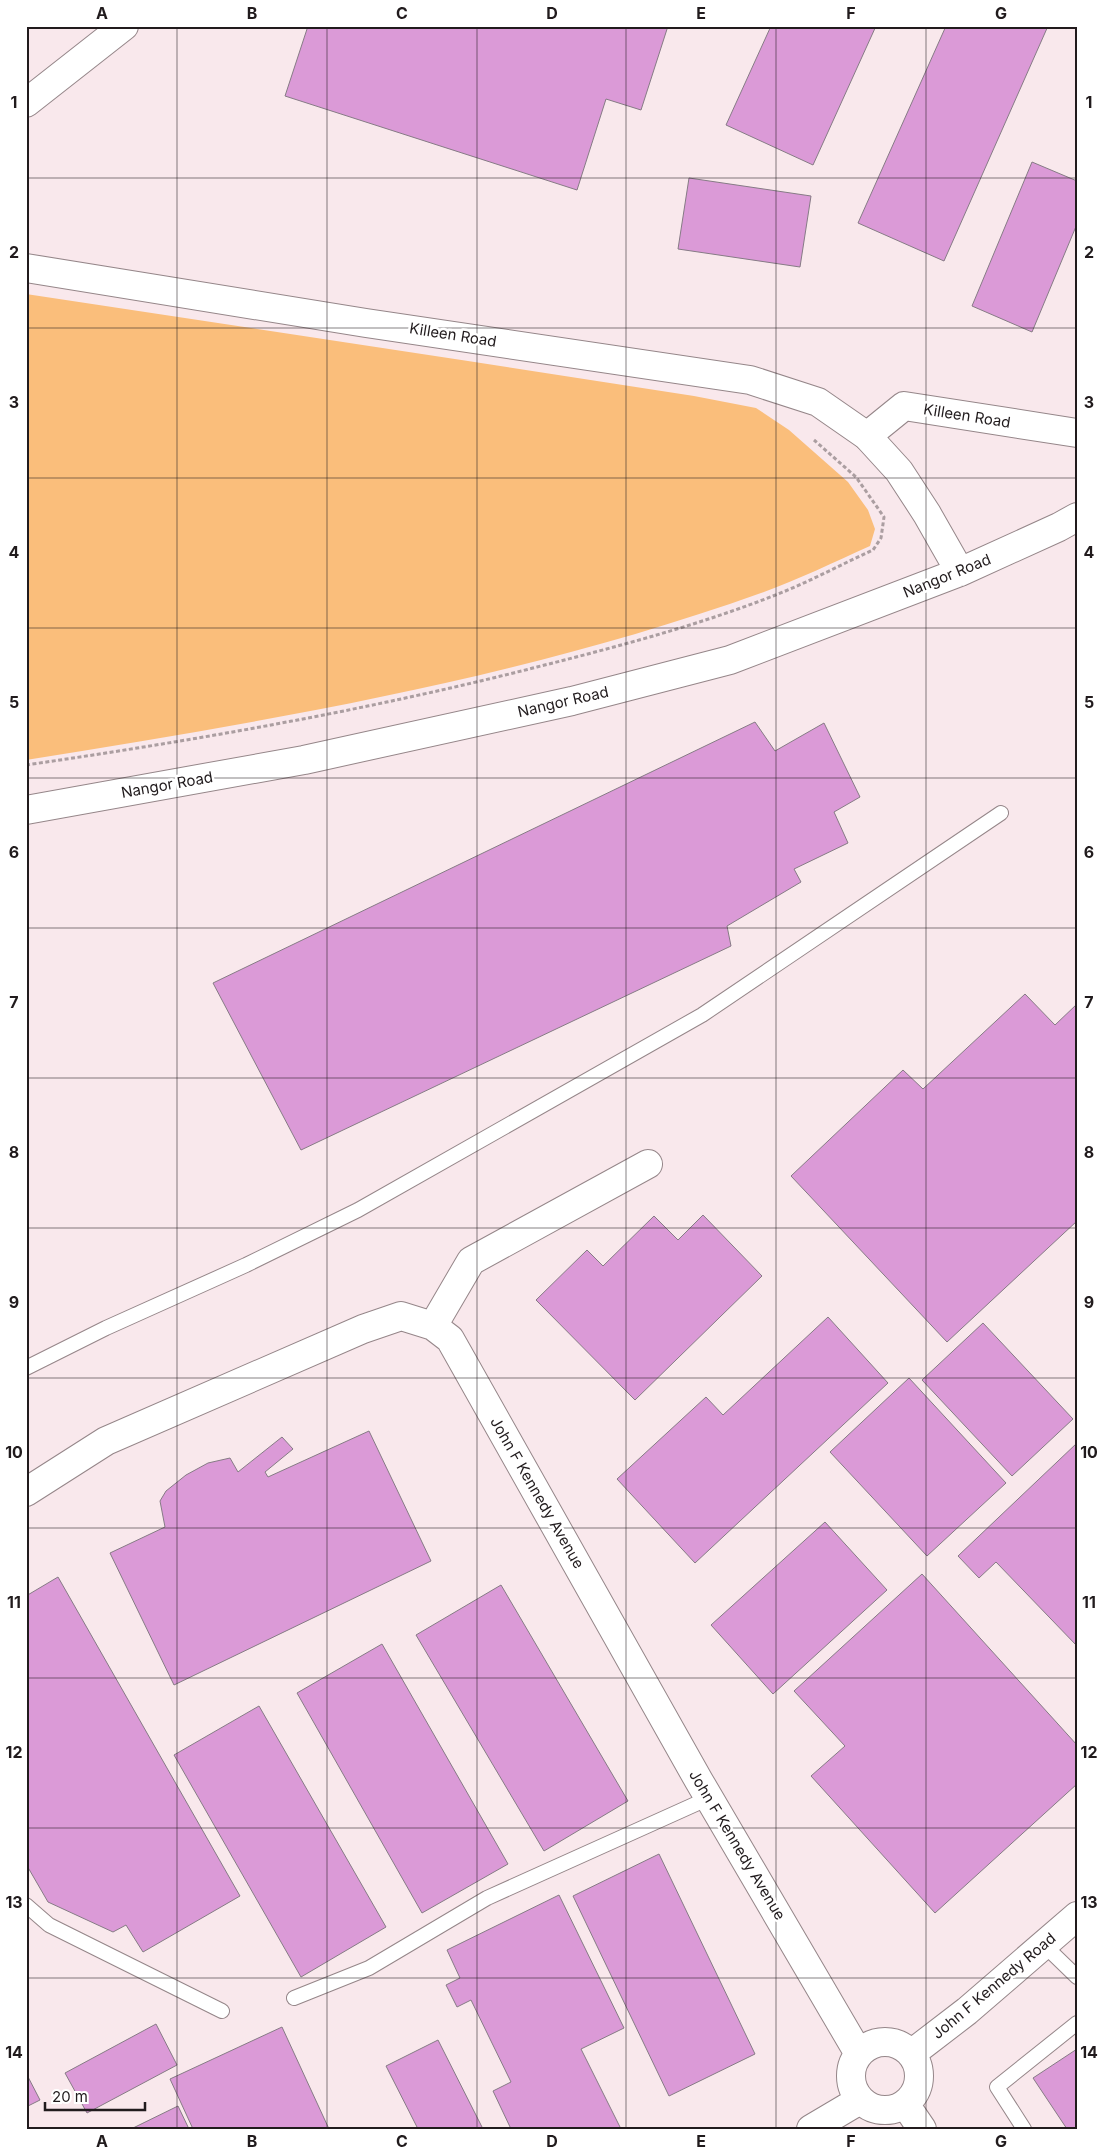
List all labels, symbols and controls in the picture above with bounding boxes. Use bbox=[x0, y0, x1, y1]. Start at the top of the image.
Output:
text: A bbox=[96, 3, 108, 23]
text: B bbox=[247, 3, 257, 23]
text: C bbox=[396, 3, 408, 23]
text: D bbox=[546, 3, 558, 23]
text: E bbox=[696, 3, 706, 23]
text: F bbox=[846, 3, 856, 23]
text: G bbox=[995, 3, 1007, 23]
text: 1 bbox=[11, 92, 17, 112]
text: 1 bbox=[1086, 92, 1092, 112]
text: 2 bbox=[9, 242, 19, 262]
text: 2 bbox=[1084, 242, 1094, 262]
street label: Killeen Road bbox=[408, 318, 498, 351]
text: 3 bbox=[9, 392, 19, 412]
text: 3 bbox=[1084, 392, 1094, 412]
street label: Killeen Road bbox=[922, 399, 1012, 432]
text: 4 bbox=[9, 542, 20, 562]
text: 4 bbox=[1084, 542, 1095, 562]
street label: Nangor Road bbox=[900, 549, 993, 602]
street label: Nangor Road bbox=[516, 682, 610, 721]
text: 5 bbox=[9, 692, 19, 712]
text: 5 bbox=[1084, 692, 1094, 712]
street label: Nangor Road bbox=[120, 767, 214, 802]
text: 6 bbox=[9, 842, 19, 862]
text: 6 bbox=[1084, 842, 1094, 862]
text: 7 bbox=[9, 992, 19, 1012]
text: 7 bbox=[1084, 992, 1094, 1012]
text: 8 bbox=[9, 1142, 19, 1162]
text: 8 bbox=[1084, 1142, 1094, 1162]
text: 9 bbox=[9, 1292, 19, 1312]
text: 9 bbox=[1084, 1292, 1094, 1312]
street label: John F Kennedy Avenue bbox=[486, 1414, 589, 1572]
text: 10 bbox=[5, 1442, 23, 1462]
text: 10 bbox=[1080, 1442, 1098, 1462]
text: 11 bbox=[7, 1592, 21, 1612]
text: 11 bbox=[1082, 1592, 1096, 1612]
text: 12 bbox=[6, 1742, 22, 1762]
text: 12 bbox=[1081, 1742, 1097, 1762]
street label: John F Kennedy Avenue bbox=[685, 1766, 790, 1923]
text: 13 bbox=[5, 1892, 23, 1912]
text: 13 bbox=[1080, 1892, 1098, 1912]
street label: John F Kennedy Road bbox=[928, 1928, 1059, 2043]
text: 14 bbox=[5, 2042, 23, 2062]
text: 14 bbox=[1080, 2042, 1098, 2062]
scale bar bbox=[45, 2080, 145, 2112]
text: 20 m bbox=[52, 2087, 88, 2106]
text: A bbox=[96, 2131, 108, 2151]
text: B bbox=[247, 2131, 257, 2151]
text: C bbox=[396, 2131, 408, 2151]
text: D bbox=[546, 2131, 558, 2151]
text: E bbox=[696, 2131, 706, 2151]
text: F bbox=[846, 2131, 856, 2151]
text: G bbox=[995, 2131, 1007, 2151]

